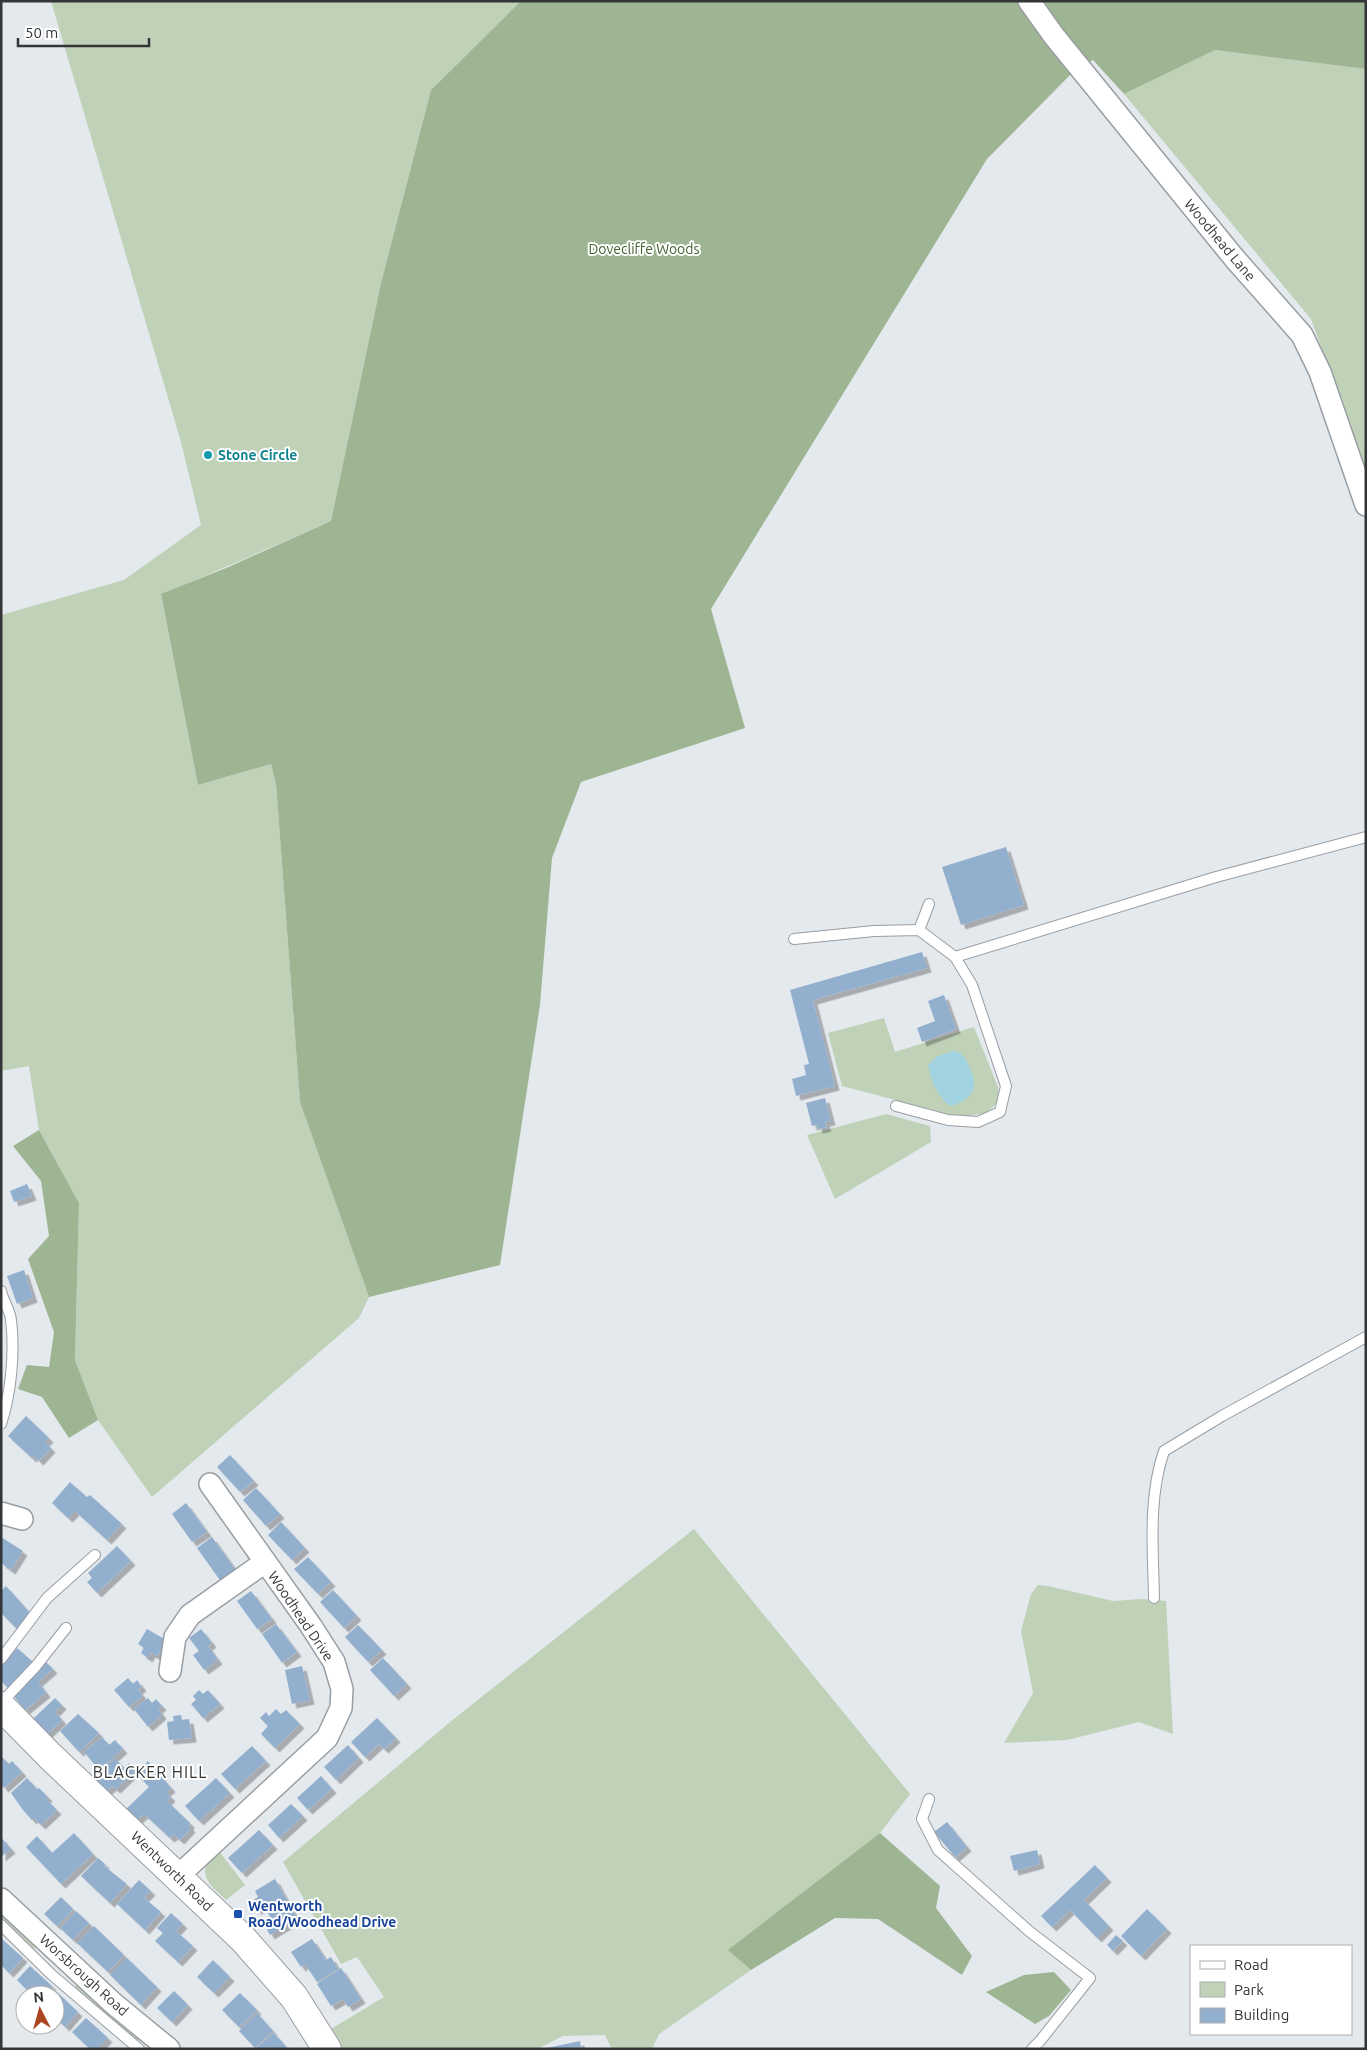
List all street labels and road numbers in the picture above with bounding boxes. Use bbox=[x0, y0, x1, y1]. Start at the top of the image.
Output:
street label: Woodhead Lane bbox=[1181, 196, 1259, 284]
street label: Woodhead Drive bbox=[265, 1568, 337, 1664]
street label: Wentworth Road bbox=[128, 1828, 216, 1914]
street label: Worsbrough Road bbox=[36, 1931, 132, 2019]

